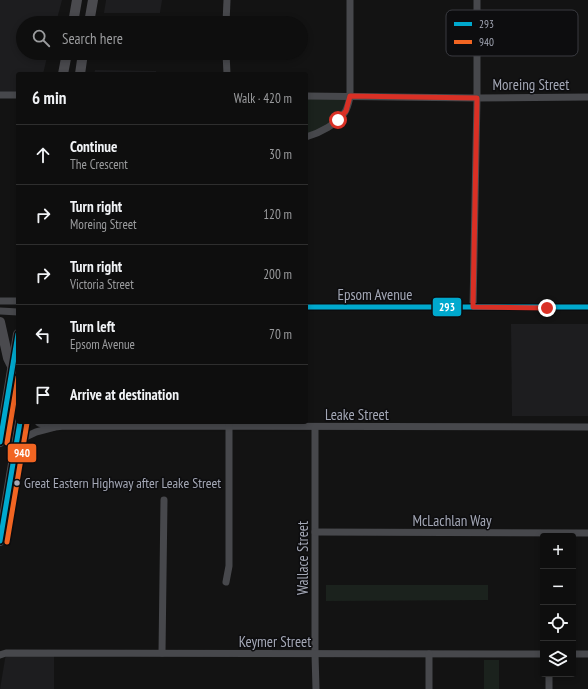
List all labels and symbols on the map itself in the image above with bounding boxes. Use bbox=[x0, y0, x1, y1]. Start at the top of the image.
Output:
legend bbox=[446, 10, 578, 56]
text: 293 bbox=[479, 17, 494, 31]
text: 940 bbox=[479, 35, 494, 49]
street label: Moreing Street bbox=[493, 75, 569, 94]
route start bbox=[329, 111, 347, 129]
street label: Epsom Avenue bbox=[338, 285, 413, 304]
line badge: 293 bbox=[432, 297, 462, 317]
route end bbox=[538, 299, 556, 317]
text: 293 bbox=[439, 300, 455, 314]
street label: Leake Street bbox=[325, 405, 389, 424]
line badge: 940 bbox=[7, 443, 37, 463]
text: 940 bbox=[14, 446, 30, 460]
place label: Great Eastern Highway after Leake Street bbox=[24, 474, 221, 492]
marker: Great Eastern Highway after Leake Street bbox=[12, 478, 22, 488]
street label: McLachlan Way bbox=[412, 511, 492, 530]
street label: Wallace Street bbox=[293, 521, 312, 595]
street label: Keymer Street bbox=[239, 632, 311, 651]

